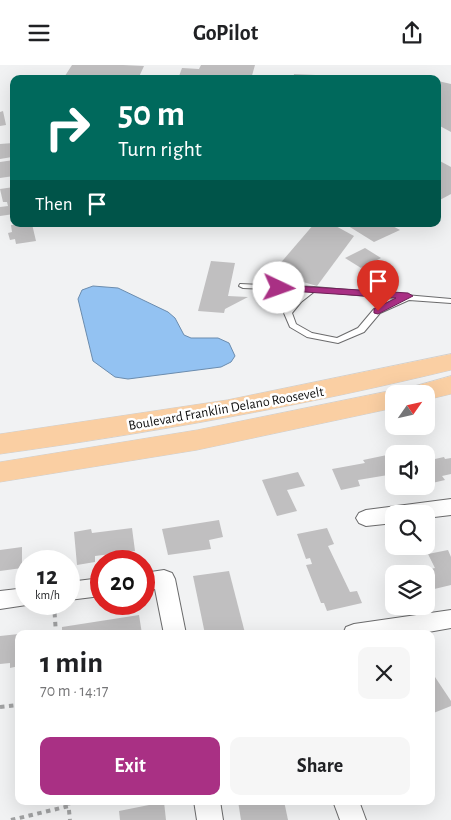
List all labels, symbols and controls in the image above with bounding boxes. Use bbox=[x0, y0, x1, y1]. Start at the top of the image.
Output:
icon: menu bbox=[25, 19, 53, 47]
icon: share bbox=[398, 19, 426, 47]
text: GoPilot bbox=[193, 22, 258, 44]
icon: right bbox=[35, 95, 100, 160]
text: 50 m bbox=[118, 97, 185, 132]
text: Turn right bbox=[118, 138, 202, 160]
icon: arrive bbox=[83, 190, 111, 218]
text: Then bbox=[35, 195, 73, 214]
pin bbox=[357, 260, 399, 311]
position arrow bbox=[252, 261, 304, 313]
icon: arrive bbox=[364, 267, 392, 295]
street label: Boulevard Franklin Delano Roosevelt bbox=[127, 385, 325, 433]
north arrow bbox=[385, 385, 435, 435]
map controls bbox=[385, 385, 435, 615]
button: sound bbox=[385, 445, 435, 495]
button: search bbox=[385, 505, 435, 555]
speed limit sign: 20 bbox=[90, 550, 155, 615]
text: 12 bbox=[37, 564, 58, 589]
button: layers bbox=[385, 565, 435, 615]
text: km/h bbox=[35, 589, 60, 601]
button: close bbox=[358, 647, 410, 699]
text: 1 min bbox=[40, 648, 103, 678]
text: 70 m · 14:17 bbox=[40, 683, 109, 699]
button: Exit bbox=[40, 737, 220, 795]
button: Share bbox=[230, 737, 410, 795]

